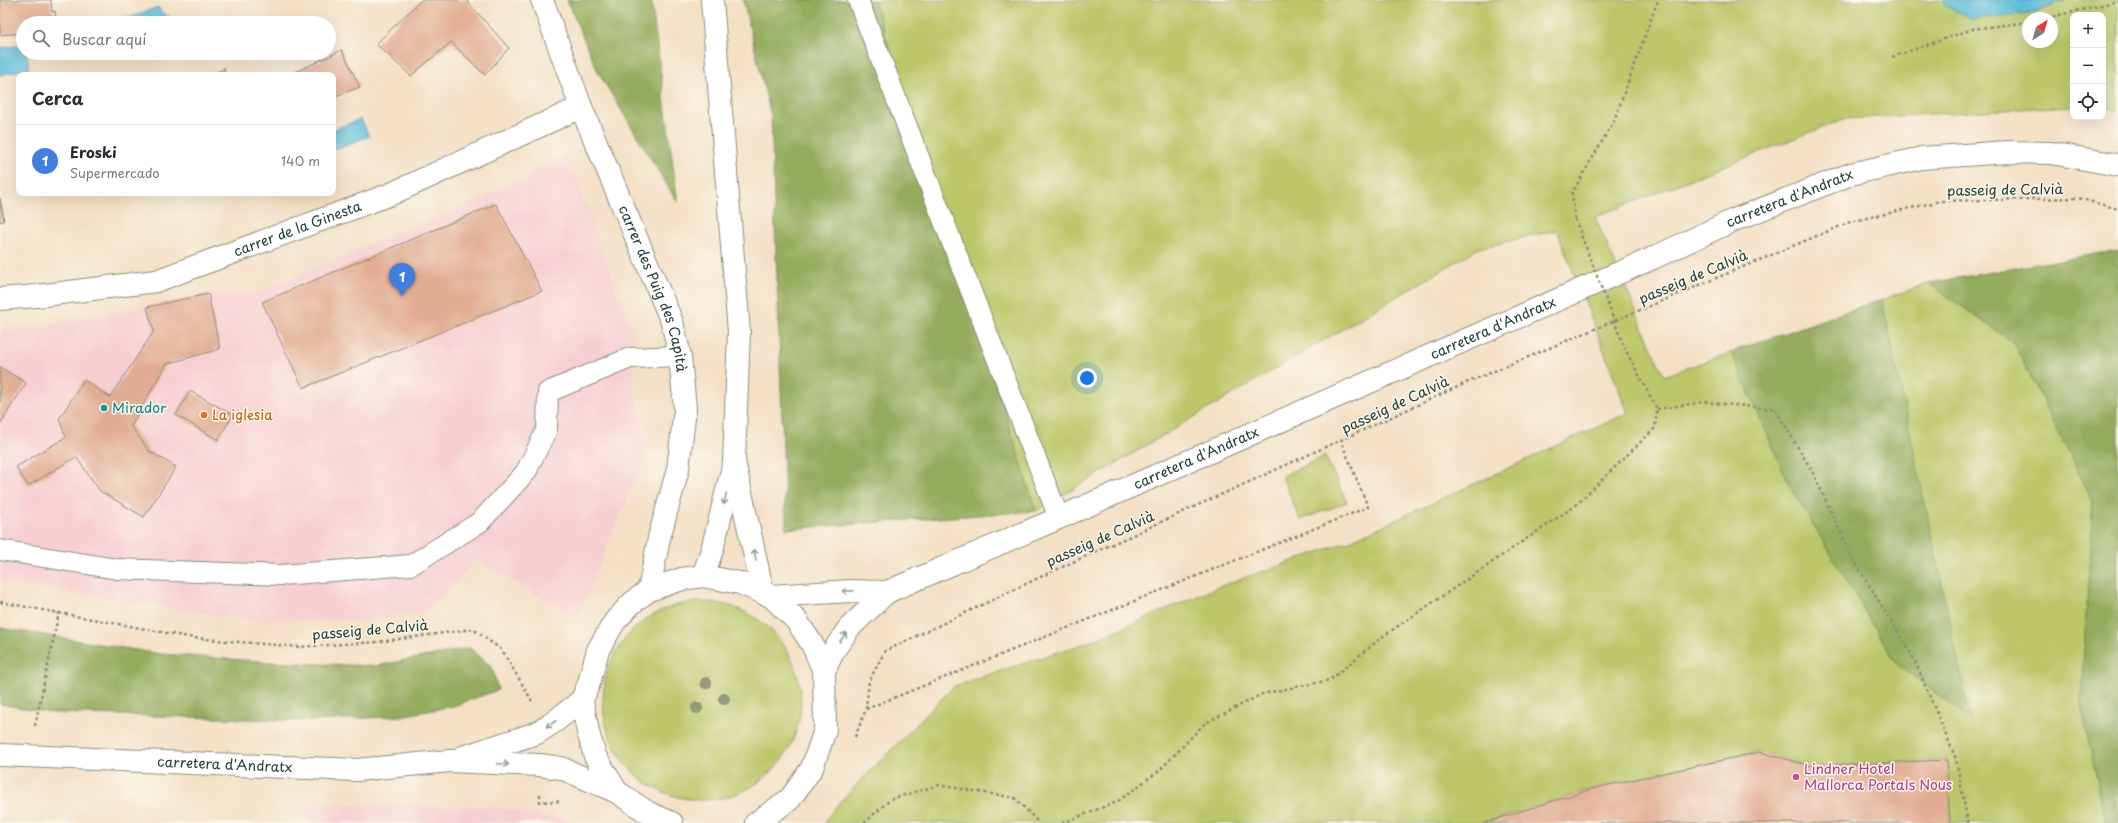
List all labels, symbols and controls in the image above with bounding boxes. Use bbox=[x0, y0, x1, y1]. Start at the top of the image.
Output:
north arrow bbox=[2022, 12, 2058, 48]
map controls bbox=[2070, 12, 2106, 120]
button: + bbox=[2070, 12, 2106, 48]
search box bbox=[16, 16, 336, 60]
icon: search bbox=[30, 27, 52, 49]
text: Buscar aquí bbox=[62, 27, 146, 50]
button: − bbox=[2070, 48, 2106, 84]
button: locate bbox=[2070, 84, 2106, 120]
text: Cerca bbox=[32, 85, 83, 111]
text: Eroski bbox=[70, 140, 117, 163]
text: 1 bbox=[42, 151, 48, 170]
text: 140 m bbox=[281, 151, 320, 170]
text: Supermercado bbox=[70, 163, 160, 182]
street label: carretera d'Andratx bbox=[1722, 163, 1856, 232]
street label: passeig de Calvià bbox=[1947, 178, 2064, 201]
street label: carrer de la Ginesta bbox=[231, 195, 365, 261]
street label: carrer des Puig des Capità bbox=[614, 202, 692, 373]
street label: passeig de Calvià bbox=[1635, 244, 1751, 309]
pin: 1 bbox=[389, 263, 415, 296]
street label: carretera d'Andratx bbox=[1427, 291, 1559, 364]
your location bbox=[1077, 368, 1097, 388]
street label: passeig de Calvià bbox=[1338, 370, 1452, 439]
place label: Mirador bbox=[112, 397, 167, 418]
marker: Mirador bbox=[99, 403, 109, 413]
place label: La iglesia bbox=[212, 404, 273, 425]
marker: La iglesia bbox=[199, 410, 209, 420]
street label: carretera d'Andratx bbox=[1130, 421, 1262, 494]
one-way arrow bbox=[721, 492, 728, 505]
street label: passeig de Calvià bbox=[1042, 505, 1157, 572]
one-way arrow bbox=[751, 548, 759, 561]
one-way arrow bbox=[842, 587, 855, 595]
street label: passeig de Calvià bbox=[311, 614, 429, 645]
one-way arrow bbox=[839, 632, 847, 643]
one-way arrow bbox=[546, 720, 557, 728]
street label: carretera d'Andratx bbox=[157, 751, 293, 777]
place label: Lindner Hotel Mallorca Portals Nous bbox=[1804, 758, 1952, 795]
one-way arrow bbox=[496, 760, 509, 767]
marker: Lindner Hotel Mallorca Portals Nous bbox=[1791, 772, 1801, 782]

